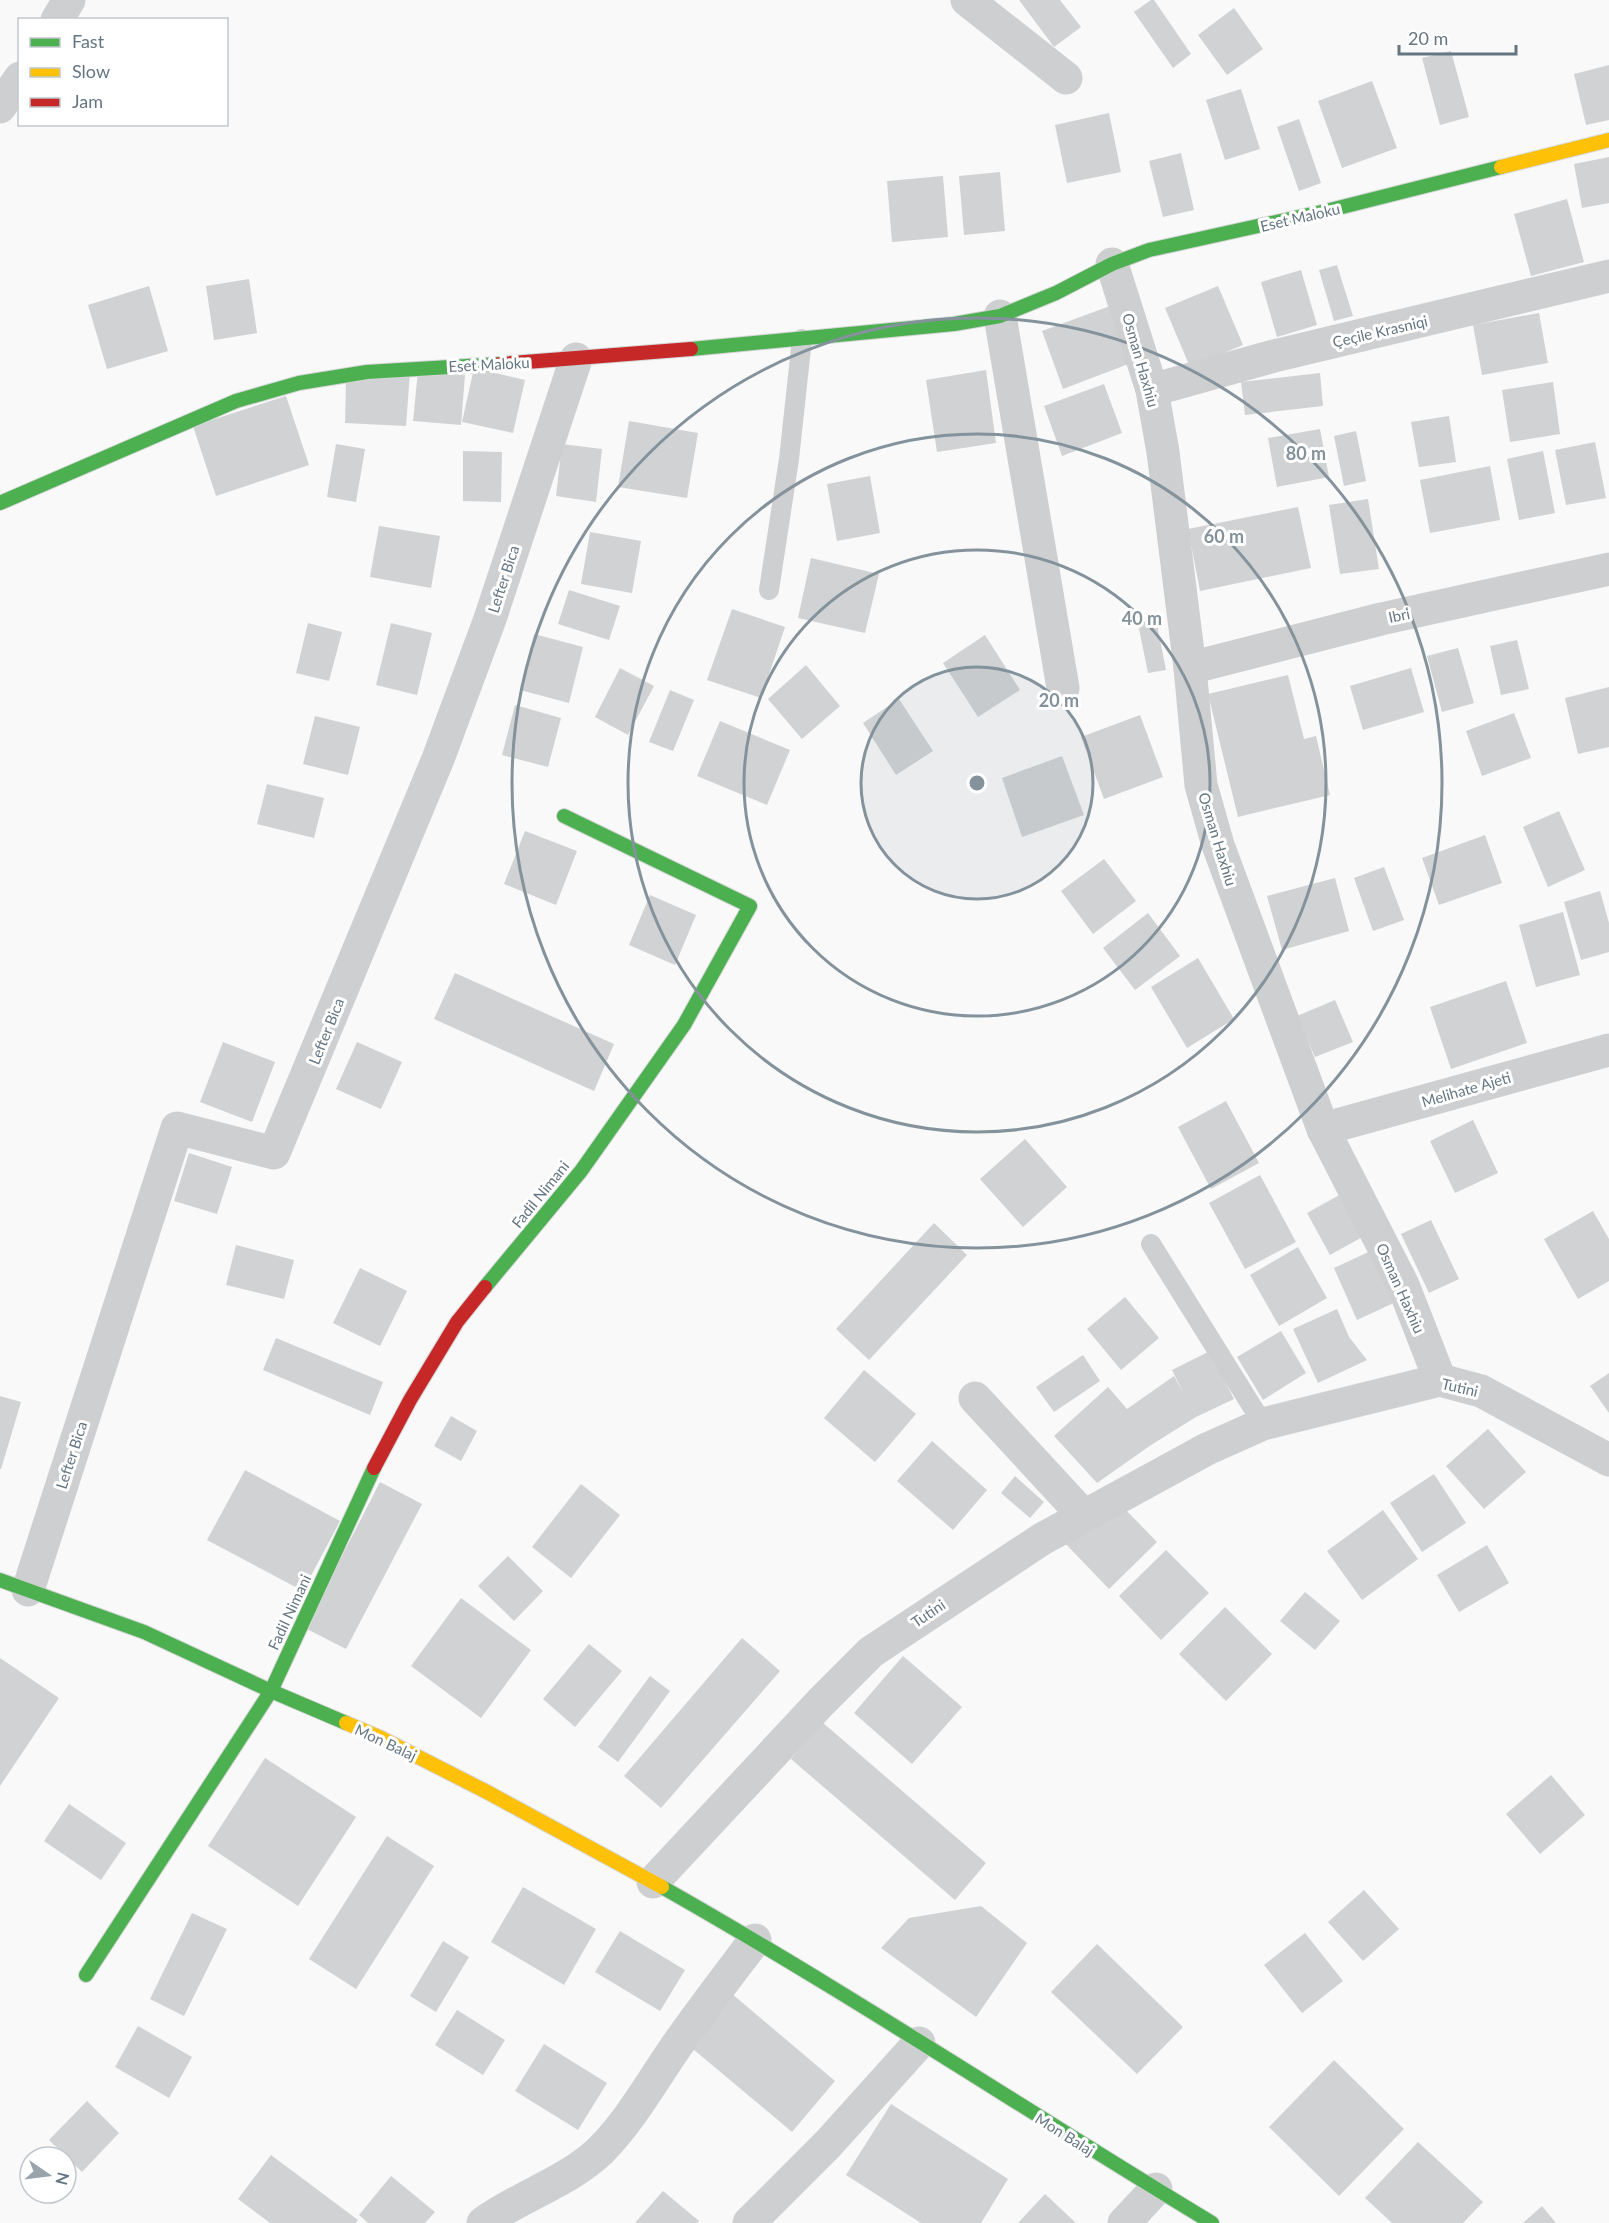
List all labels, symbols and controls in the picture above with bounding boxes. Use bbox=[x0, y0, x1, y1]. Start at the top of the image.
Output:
legend bbox=[18, 18, 228, 126]
scale bar bbox=[1399, 18, 1516, 56]
text: 20 m bbox=[1408, 27, 1448, 49]
text: Fast bbox=[72, 30, 105, 52]
text: Slow bbox=[72, 60, 110, 82]
text: Jam bbox=[72, 90, 103, 112]
street label: Eset Maloku bbox=[1258, 199, 1342, 235]
street label: Osman Haxhiu bbox=[1119, 311, 1163, 409]
street label: Çeçile Krasniqi bbox=[1331, 311, 1429, 351]
street label: Eset Maloku bbox=[448, 353, 530, 375]
text: 80 m bbox=[1286, 442, 1326, 464]
text: 60 m bbox=[1204, 525, 1244, 547]
street label: Lefter Bica bbox=[484, 543, 522, 615]
street label: Ibri bbox=[1387, 604, 1411, 626]
text: 40 m bbox=[1122, 607, 1162, 629]
text: 20 m bbox=[1039, 689, 1079, 711]
centre of rings bbox=[967, 773, 987, 793]
street label: Osman Haxhiu bbox=[1195, 790, 1241, 888]
street label: Lefter Bica bbox=[305, 995, 347, 1067]
street label: Melihate Ajeti bbox=[1419, 1068, 1513, 1110]
street label: Fadil Nimani bbox=[508, 1157, 572, 1231]
street label: Osman Haxhiu bbox=[1373, 1240, 1429, 1336]
street label: Tutini bbox=[1440, 1374, 1480, 1400]
street label: Lefter Bica bbox=[52, 1419, 90, 1491]
street label: Fadil Nimani bbox=[264, 1572, 314, 1652]
street label: Tutini bbox=[908, 1595, 948, 1631]
street label: Mon Balaj bbox=[352, 1720, 420, 1764]
street label: Mon Balaj bbox=[1032, 2109, 1098, 2159]
north arrow bbox=[18, 2145, 78, 2205]
text: N bbox=[52, 2170, 74, 2187]

